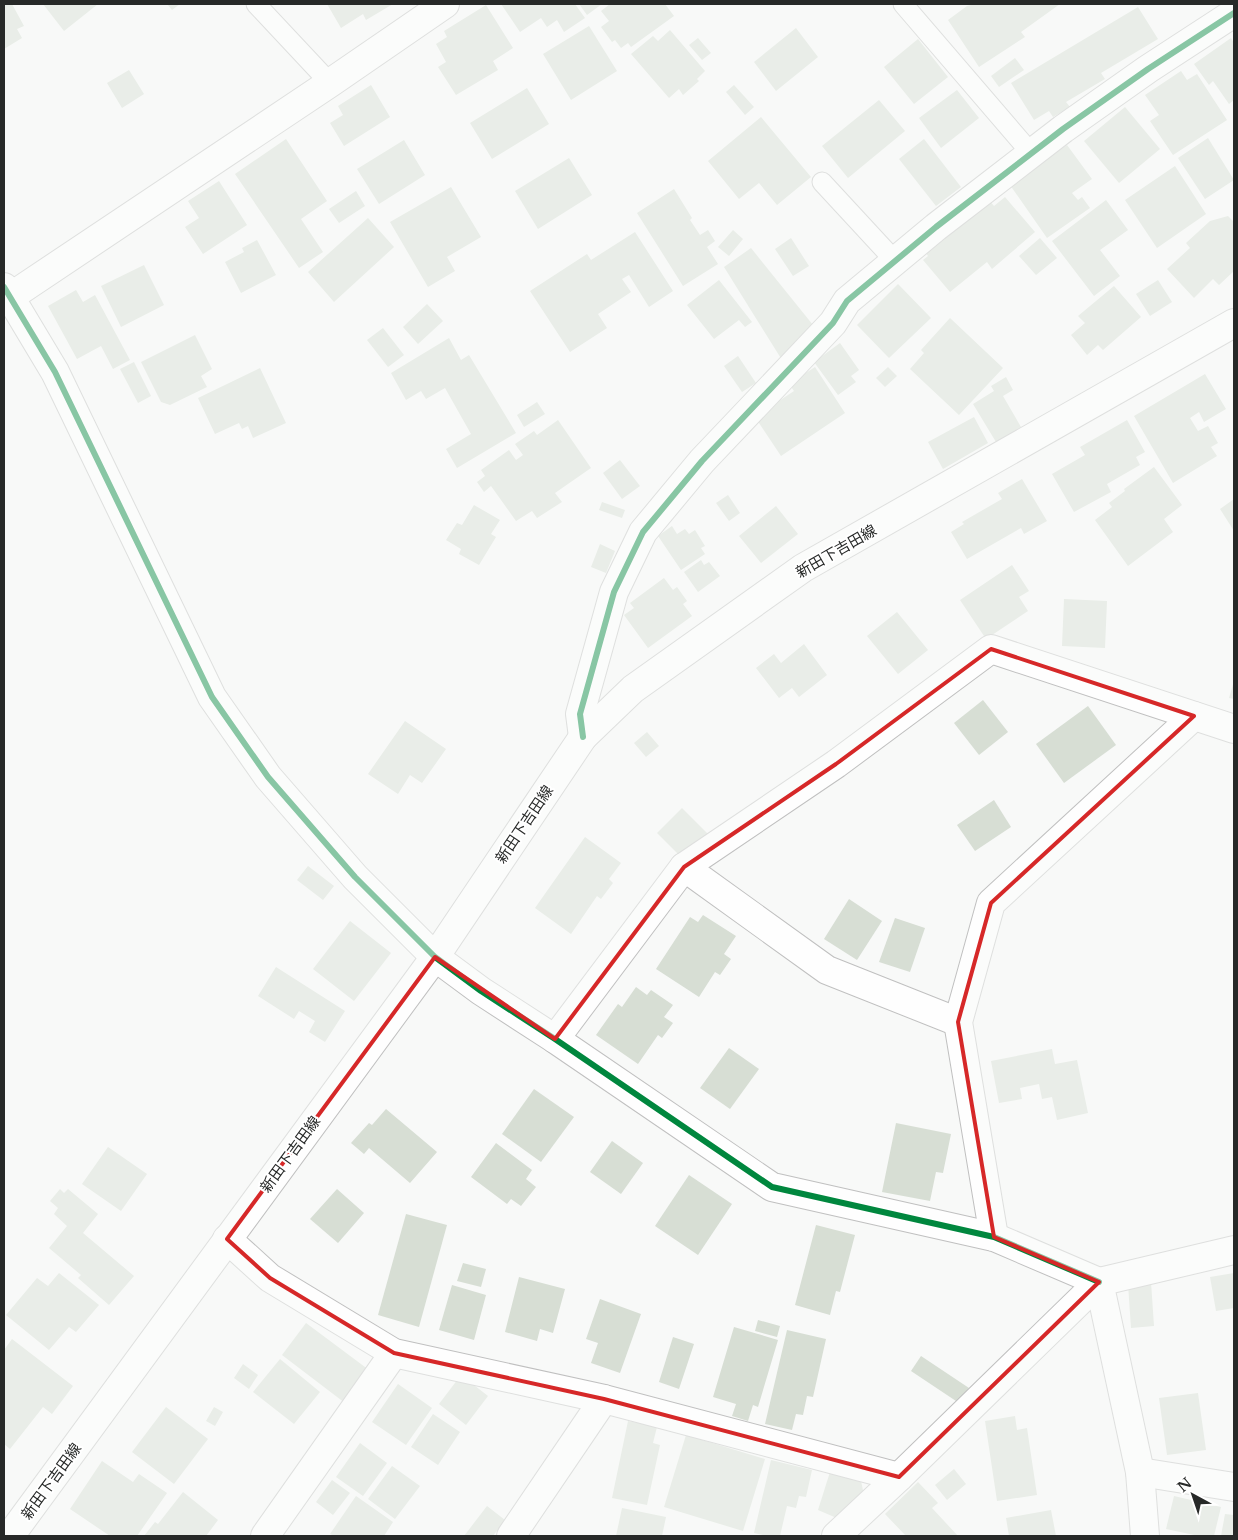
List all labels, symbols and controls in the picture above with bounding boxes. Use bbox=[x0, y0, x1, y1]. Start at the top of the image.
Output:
street label: 新田下吉田線 bbox=[792, 520, 880, 582]
street label: 新田下吉田線 bbox=[491, 781, 557, 867]
street label: 新田下吉田線 bbox=[256, 1112, 324, 1196]
street label: 新田下吉田線 bbox=[17, 1439, 85, 1523]
north arrow bbox=[1168, 1470, 1218, 1520]
text: N bbox=[1174, 1474, 1195, 1496]

